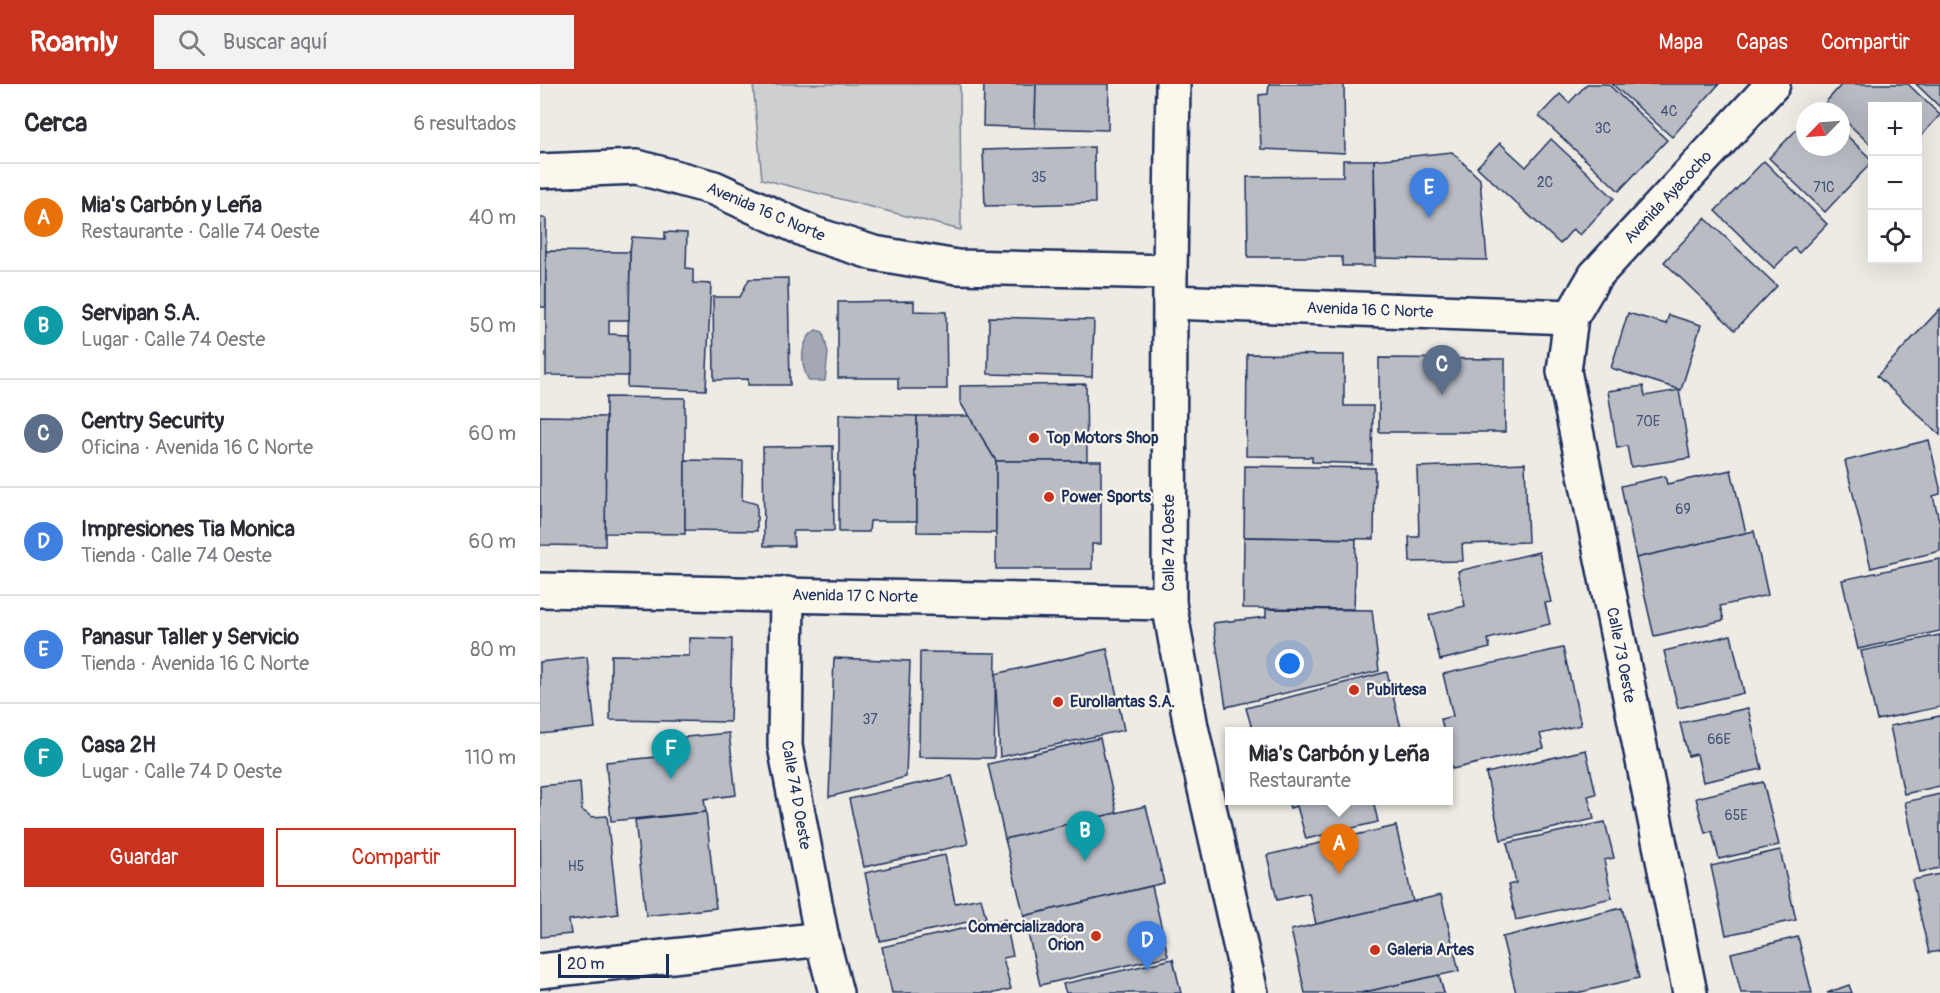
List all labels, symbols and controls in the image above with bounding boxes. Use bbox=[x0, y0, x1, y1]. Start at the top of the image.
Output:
search box bbox=[154, 15, 574, 69]
text: Roamly bbox=[30, 25, 118, 60]
icon: search bbox=[175, 26, 208, 59]
text: Buscar aquí bbox=[223, 28, 328, 56]
text: Mapa bbox=[1659, 29, 1703, 56]
text: Capas bbox=[1736, 29, 1788, 56]
text: Compartir bbox=[1821, 29, 1910, 56]
north arrow bbox=[1796, 102, 1850, 156]
map controls bbox=[1868, 102, 1922, 264]
button: + bbox=[1868, 102, 1922, 156]
house number: 4C bbox=[1661, 103, 1678, 120]
text: Cerca bbox=[24, 107, 87, 139]
text: 6 resultados bbox=[414, 111, 516, 136]
house number: 3C bbox=[1595, 120, 1612, 137]
street label: Avenida Ayacocho bbox=[1620, 146, 1716, 248]
button: − bbox=[1868, 156, 1922, 210]
pin: E bbox=[1410, 168, 1448, 218]
house number: 35 bbox=[1031, 169, 1047, 186]
house number: 2C bbox=[1537, 174, 1554, 191]
street label: Avenida 16 C Norte bbox=[704, 178, 828, 246]
house number: 71C bbox=[1813, 179, 1835, 196]
text: Mia's Carbón y Leña bbox=[81, 191, 262, 219]
text: A bbox=[37, 205, 50, 230]
text: 40 m bbox=[469, 205, 516, 230]
button: locate bbox=[1868, 210, 1922, 264]
text: Restaurante · Calle 74 Oeste bbox=[81, 219, 320, 244]
street label: Avenida 16 C Norte bbox=[1306, 298, 1434, 322]
text: Servipan S.A. bbox=[81, 299, 200, 327]
text: B bbox=[38, 313, 49, 338]
text: 50 m bbox=[469, 313, 516, 338]
text: Lugar · Calle 74 Oeste bbox=[81, 327, 265, 352]
pin: C bbox=[1422, 346, 1462, 395]
text: Centry Security bbox=[81, 407, 224, 435]
house number: 70E bbox=[1636, 413, 1660, 430]
text: C bbox=[37, 421, 50, 446]
text: 60 m bbox=[469, 421, 516, 446]
place label: Top Motors Shop bbox=[1045, 428, 1159, 448]
marker: Top Motors Shop bbox=[1027, 431, 1041, 445]
text: Oficina · Avenida 16 C Norte bbox=[81, 435, 313, 460]
place label: Power Sports bbox=[1061, 487, 1152, 507]
marker: Power Sports bbox=[1042, 490, 1056, 504]
street label: Calle 74 Oeste bbox=[1159, 494, 1179, 592]
house number: 69 bbox=[1675, 501, 1691, 518]
text: Impresiones Tia Monica bbox=[81, 515, 295, 543]
text: D bbox=[37, 529, 50, 554]
text: 60 m bbox=[469, 529, 516, 554]
text: Tienda · Calle 74 Oeste bbox=[81, 543, 272, 568]
street label: Avenida 17 C Norte bbox=[792, 585, 918, 607]
street label: Calle 73 Oeste bbox=[1602, 606, 1640, 704]
text: Panasur Taller y Servicio bbox=[81, 623, 299, 651]
text: E bbox=[38, 637, 49, 662]
text: 80 m bbox=[470, 637, 516, 662]
your location bbox=[1275, 649, 1304, 678]
text: Tienda · Avenida 16 C Norte bbox=[81, 651, 309, 676]
place label: Publitesa bbox=[1366, 680, 1427, 700]
marker: Publitesa bbox=[1347, 683, 1361, 697]
place label: Eurollantas S.A. bbox=[1070, 692, 1175, 712]
marker: Eurollantas S.A. bbox=[1051, 695, 1065, 709]
house number: 37 bbox=[862, 711, 878, 728]
popup bbox=[1225, 727, 1453, 805]
pin: F bbox=[652, 730, 690, 779]
text: Casa 2H bbox=[81, 731, 156, 759]
house number: 66E bbox=[1707, 731, 1731, 748]
street label: Calle 74 D Oeste bbox=[777, 739, 815, 851]
text: Mia's Carbón y Leña bbox=[1249, 740, 1430, 768]
text: F bbox=[37, 745, 50, 770]
text: 110 m bbox=[465, 745, 516, 770]
text: Lugar · Calle 74 D Oeste bbox=[81, 759, 282, 784]
text: Restaurante bbox=[1249, 768, 1351, 793]
house number: 65E bbox=[1724, 807, 1748, 824]
pin: B bbox=[1066, 812, 1104, 861]
pin: A bbox=[1320, 824, 1358, 874]
button: Guardar bbox=[24, 828, 264, 887]
button: Compartir bbox=[276, 828, 516, 887]
house number: H5 bbox=[568, 858, 584, 875]
place label: Comercializadora Orion bbox=[968, 917, 1085, 955]
pin: D bbox=[1128, 922, 1166, 971]
marker: Comercializadora Orion bbox=[1089, 929, 1103, 943]
place label: Galeria Artes bbox=[1387, 940, 1475, 960]
marker: Galeria Artes bbox=[1368, 943, 1382, 957]
scale bar bbox=[558, 951, 669, 978]
text: 20 m bbox=[567, 954, 605, 974]

